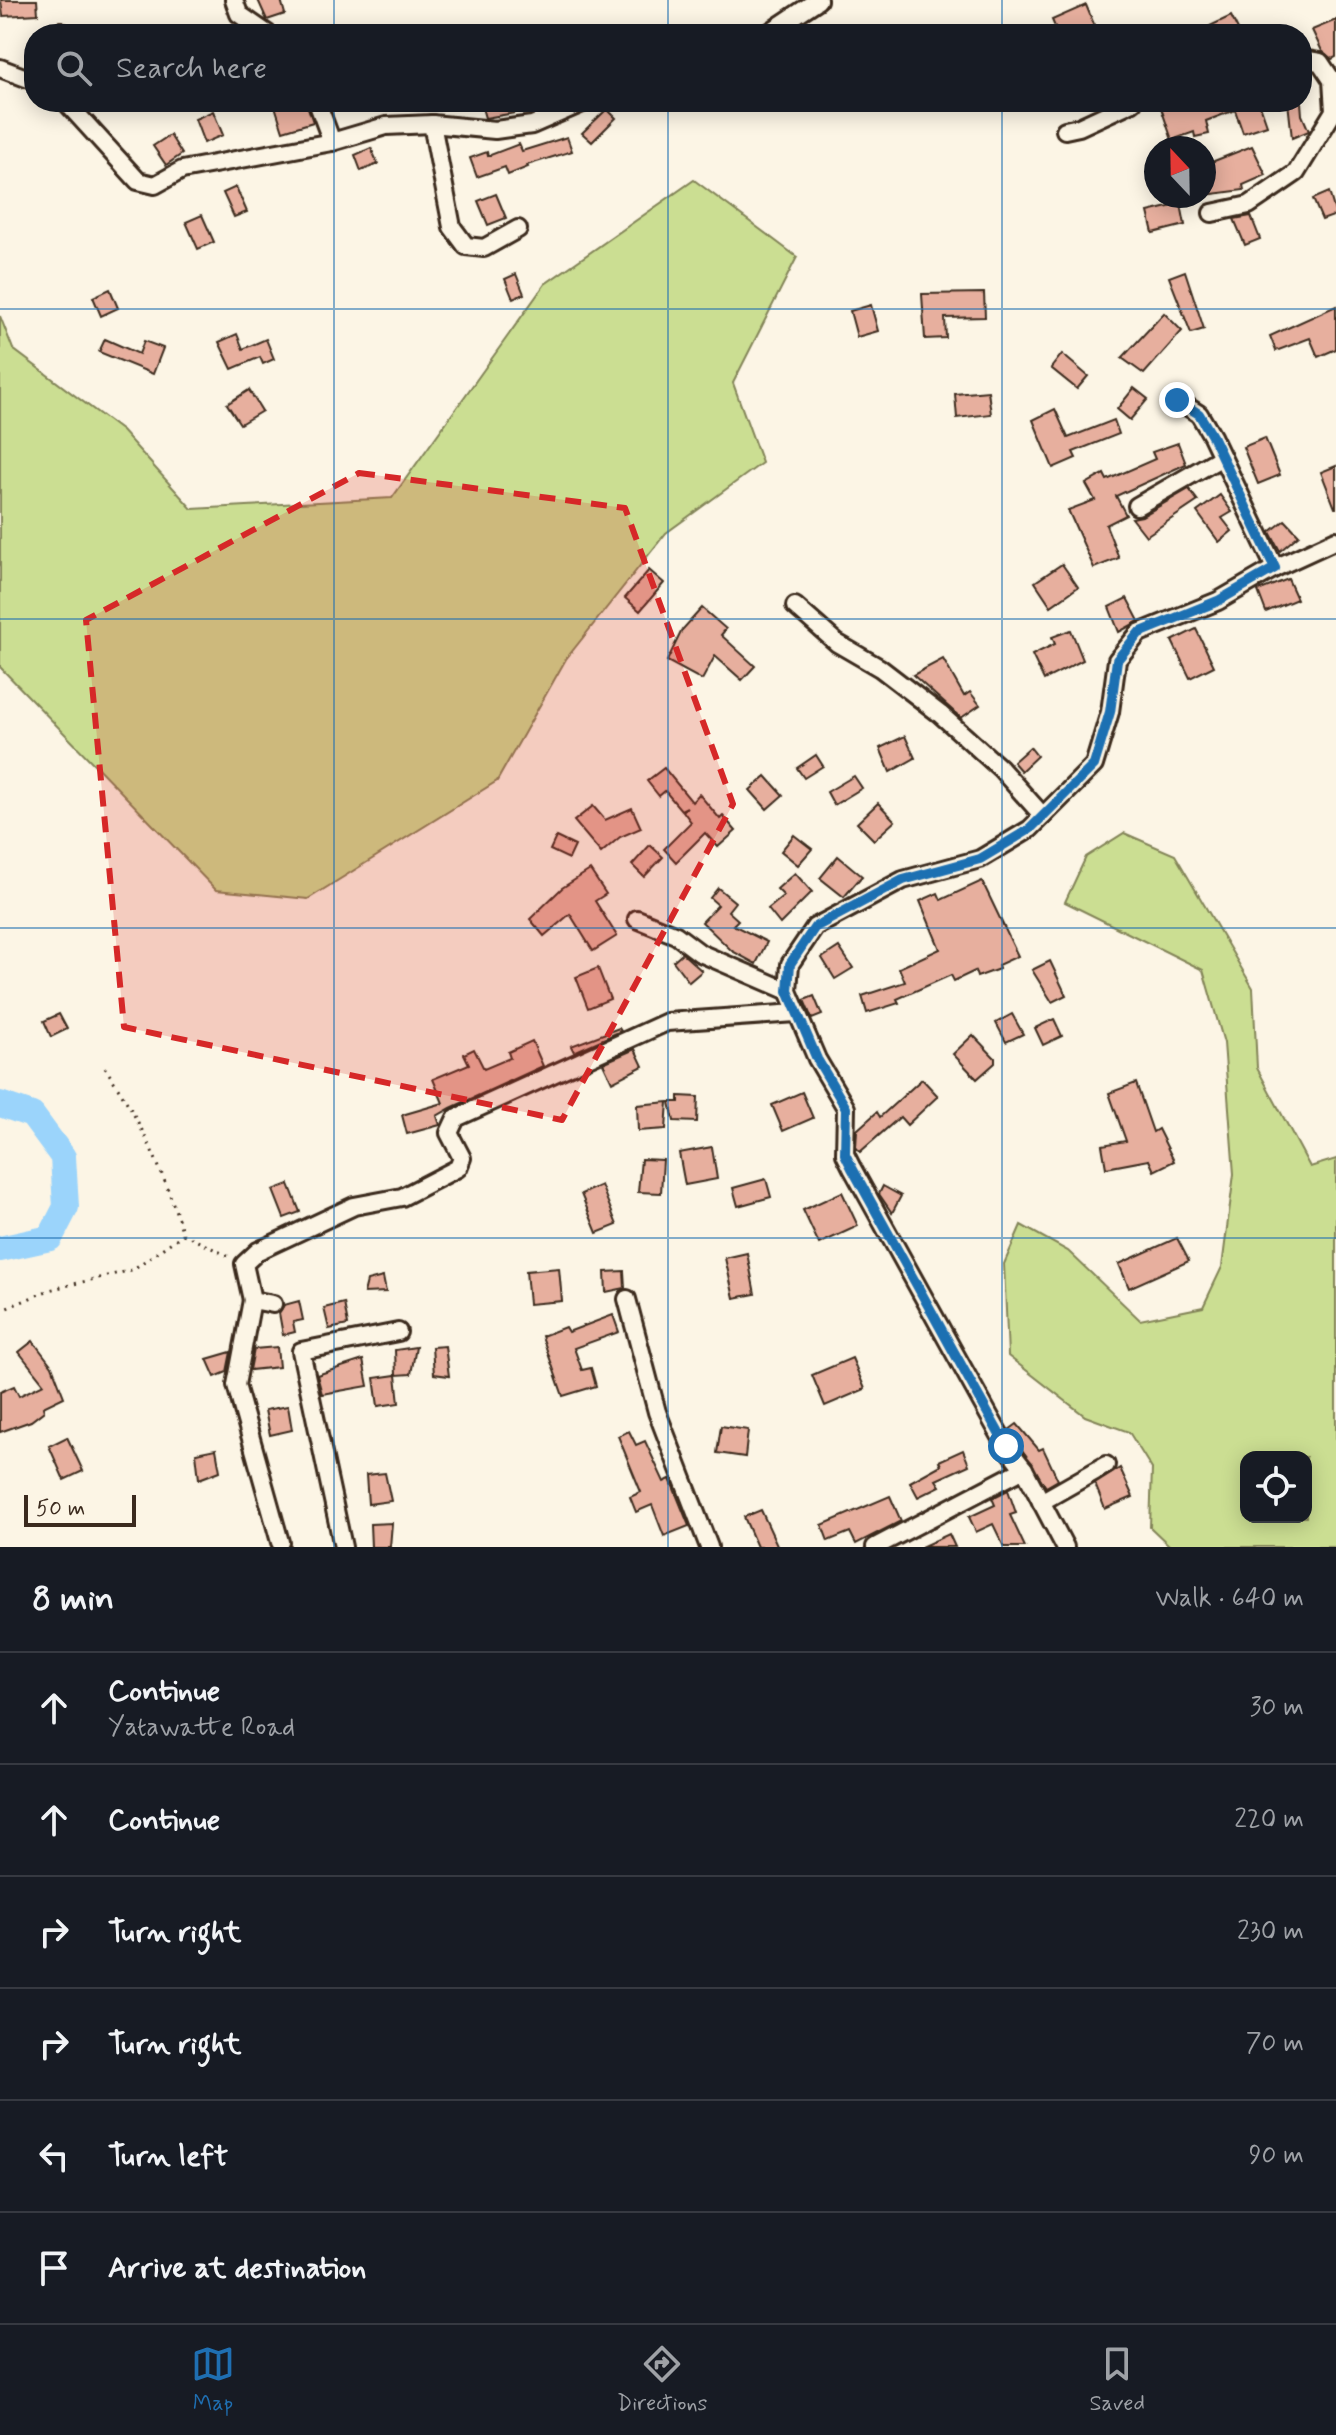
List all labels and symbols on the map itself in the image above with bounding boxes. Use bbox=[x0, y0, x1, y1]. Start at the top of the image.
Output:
north arrow bbox=[1144, 136, 1216, 208]
route end bbox=[1159, 382, 1195, 418]
route start bbox=[988, 1428, 1024, 1464]
scale bar bbox=[24, 1491, 136, 1527]

